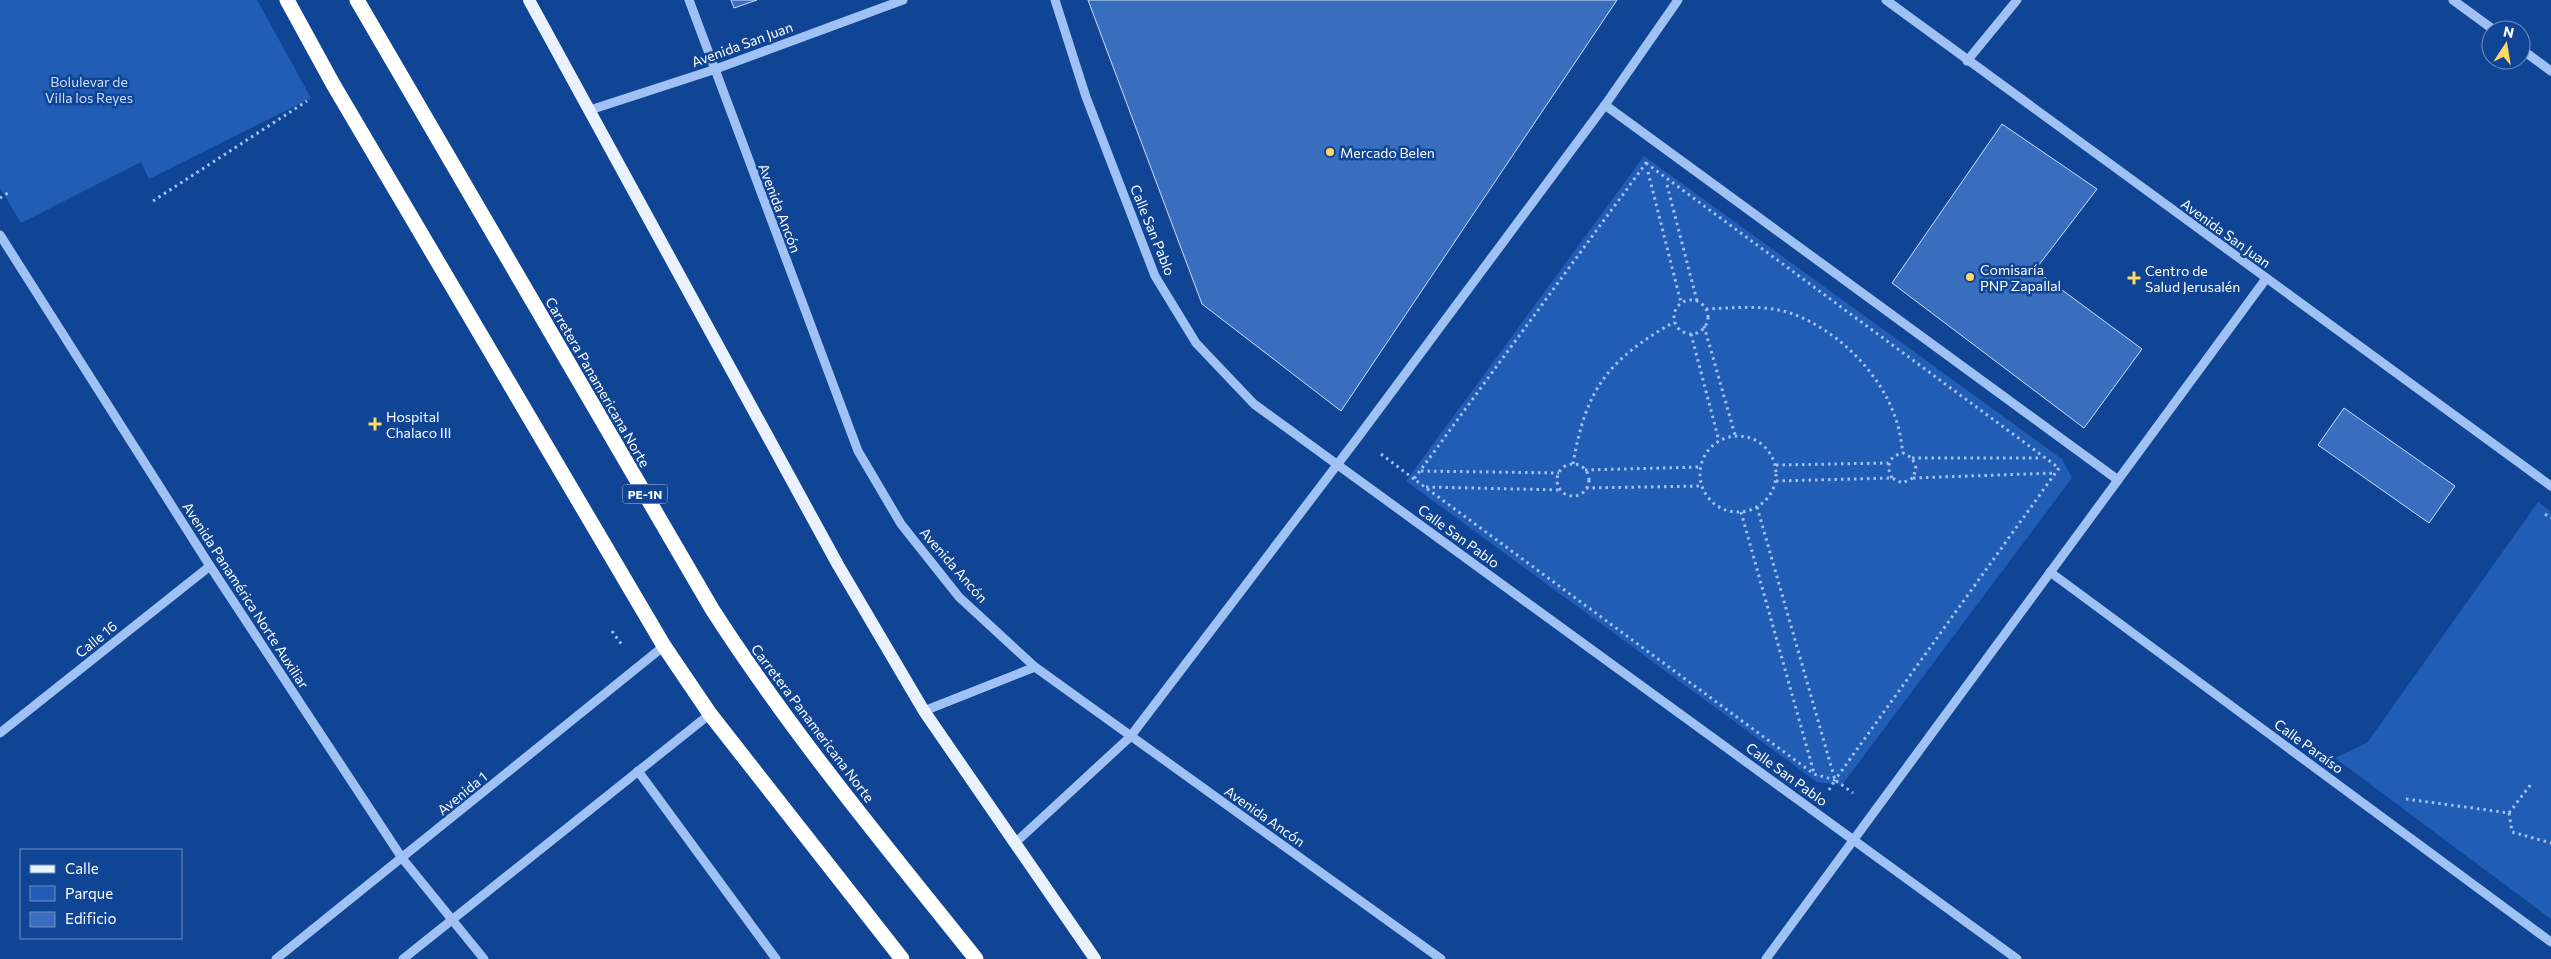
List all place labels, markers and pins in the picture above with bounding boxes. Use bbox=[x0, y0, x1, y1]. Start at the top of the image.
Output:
place label: Mercado Belen bbox=[1340, 144, 1435, 161]
marker: Mercado Belen bbox=[1324, 146, 1336, 158]
place label: Comisaría PNP Zapallal bbox=[1980, 261, 2061, 294]
place label: Centro de Salud Jerusalén bbox=[2145, 262, 2240, 295]
marker: Comisaría PNP Zapallal bbox=[1964, 271, 1976, 283]
marker: Centro de Salud Jerusalén bbox=[2127, 271, 2141, 285]
place label: Hospital Chalaco III bbox=[386, 408, 452, 441]
marker: Hospital Chalaco III bbox=[368, 417, 382, 431]

